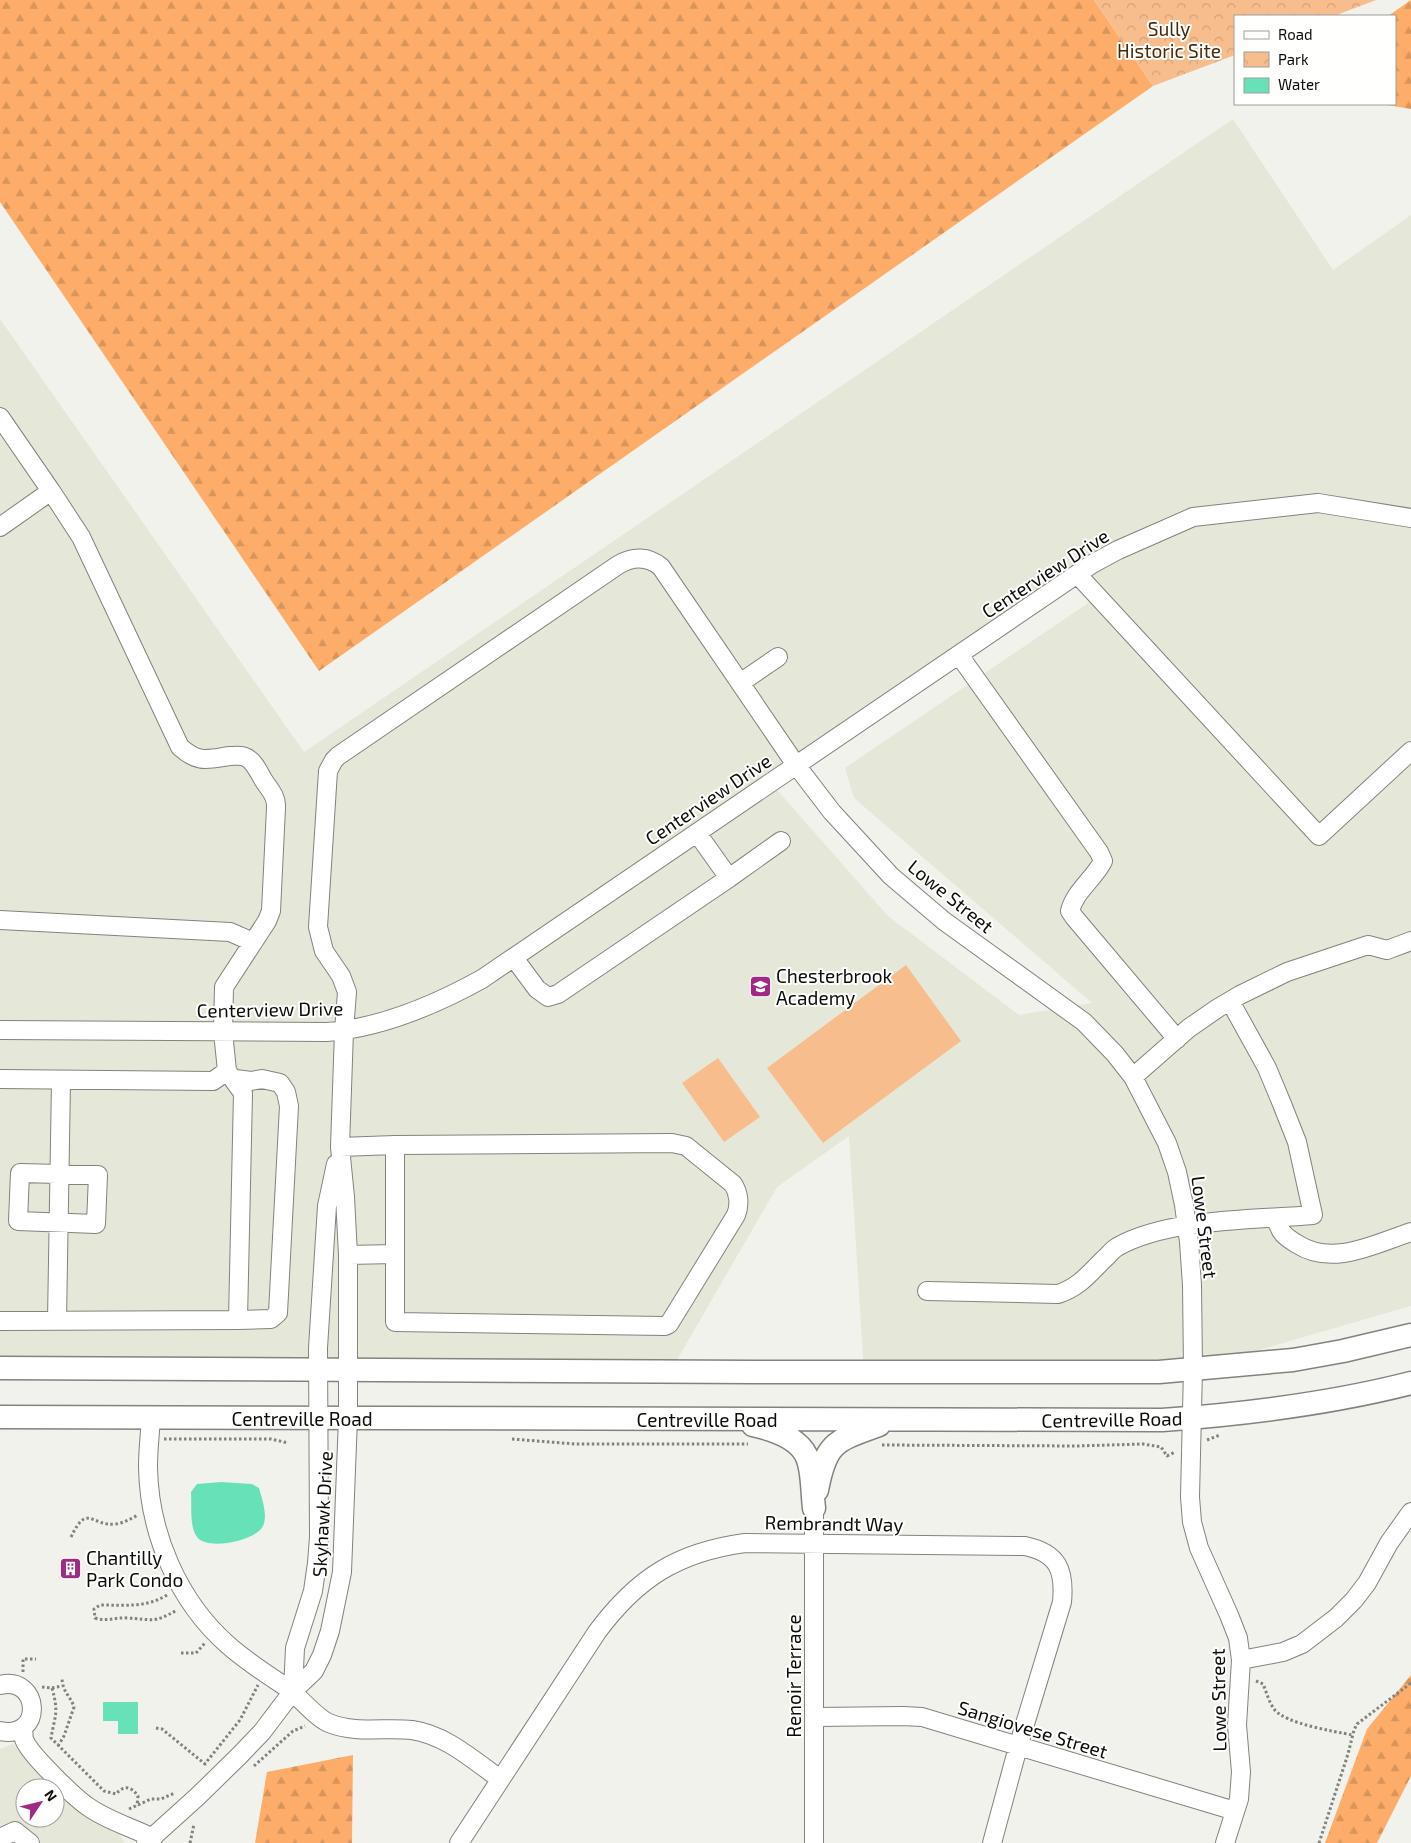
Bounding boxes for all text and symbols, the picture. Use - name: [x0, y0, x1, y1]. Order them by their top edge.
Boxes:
- legend: [1234, 15, 1396, 105]
- park label: Sully Historic Site: [1117, 17, 1221, 62]
- text: Road: [1278, 25, 1313, 43]
- text: Park: [1278, 50, 1309, 68]
- text: Water: [1278, 75, 1320, 93]
- street label: Centerview Drive: [977, 523, 1113, 623]
- street label: Centerview Drive: [641, 748, 775, 850]
- street label: Lowe Street: [904, 855, 998, 937]
- place label: Chesterbrook Academy: [776, 964, 893, 1009]
- school or university icon: Chesterbrook Academy: [748, 974, 772, 998]
- street label: Centerview Drive: [196, 996, 344, 1022]
- street label: Lowe Street: [1187, 1174, 1223, 1280]
- street label: Centreville Road: [1041, 1406, 1183, 1432]
- street label: Centreville Road: [231, 1407, 373, 1430]
- street label: Centreville Road: [636, 1408, 778, 1431]
- street label: Skyhawk Drive: [307, 1450, 337, 1578]
- street label: Rembrandt Way: [764, 1510, 904, 1536]
- place label: Chantilly Park Condo: [86, 1546, 183, 1591]
- building icon: Chantilly Park Condo: [58, 1556, 82, 1580]
- street label: Renoir Terrace: [782, 1614, 805, 1738]
- street label: Lowe Street: [1206, 1648, 1230, 1752]
- street label: Sangiovese Street: [955, 1695, 1111, 1763]
- north arrow: [15, 1778, 65, 1828]
- text: N: [41, 1786, 61, 1804]

